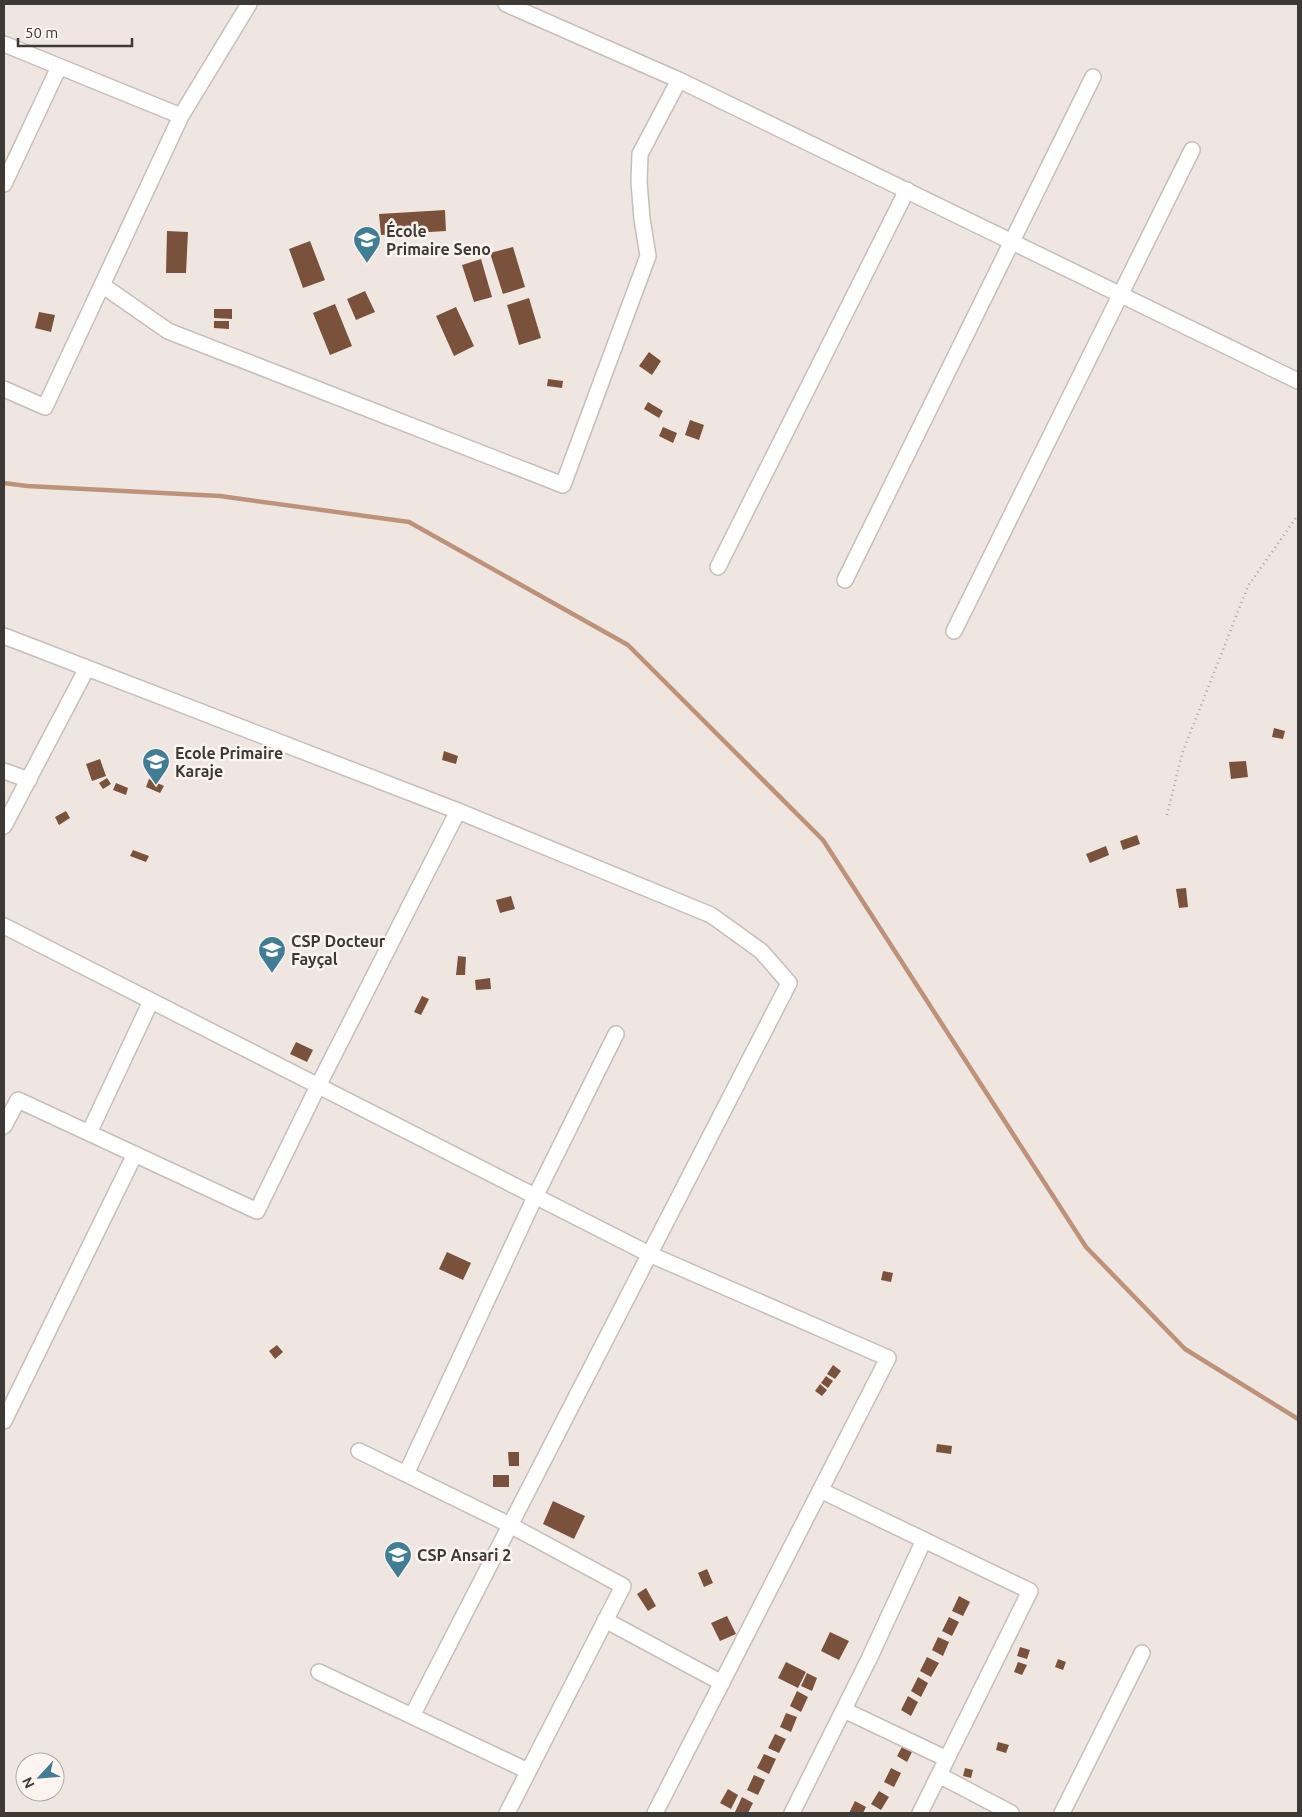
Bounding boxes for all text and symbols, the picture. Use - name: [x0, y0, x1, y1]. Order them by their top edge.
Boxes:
- scale bar: [18, 15, 131, 47]
- text: 50 m: [25, 24, 58, 41]
- place label: École Primaire Seno: [386, 220, 491, 258]
- school or university icon: École Primaire Seno: [352, 225, 382, 264]
- place label: Ecole Primaire Karaje: [175, 744, 283, 780]
- school or university icon: Ecole Primaire Karaje: [141, 747, 171, 786]
- place label: CSP Docteur Fayçal: [291, 932, 386, 969]
- school or university icon: CSP Docteur Fayçal: [257, 935, 287, 974]
- school or university icon: CSP Ansari 2: [383, 1540, 413, 1579]
- place label: CSP Ansari 2: [417, 1546, 511, 1564]
- north arrow: [15, 1752, 65, 1802]
- text: N: [19, 1774, 38, 1791]

